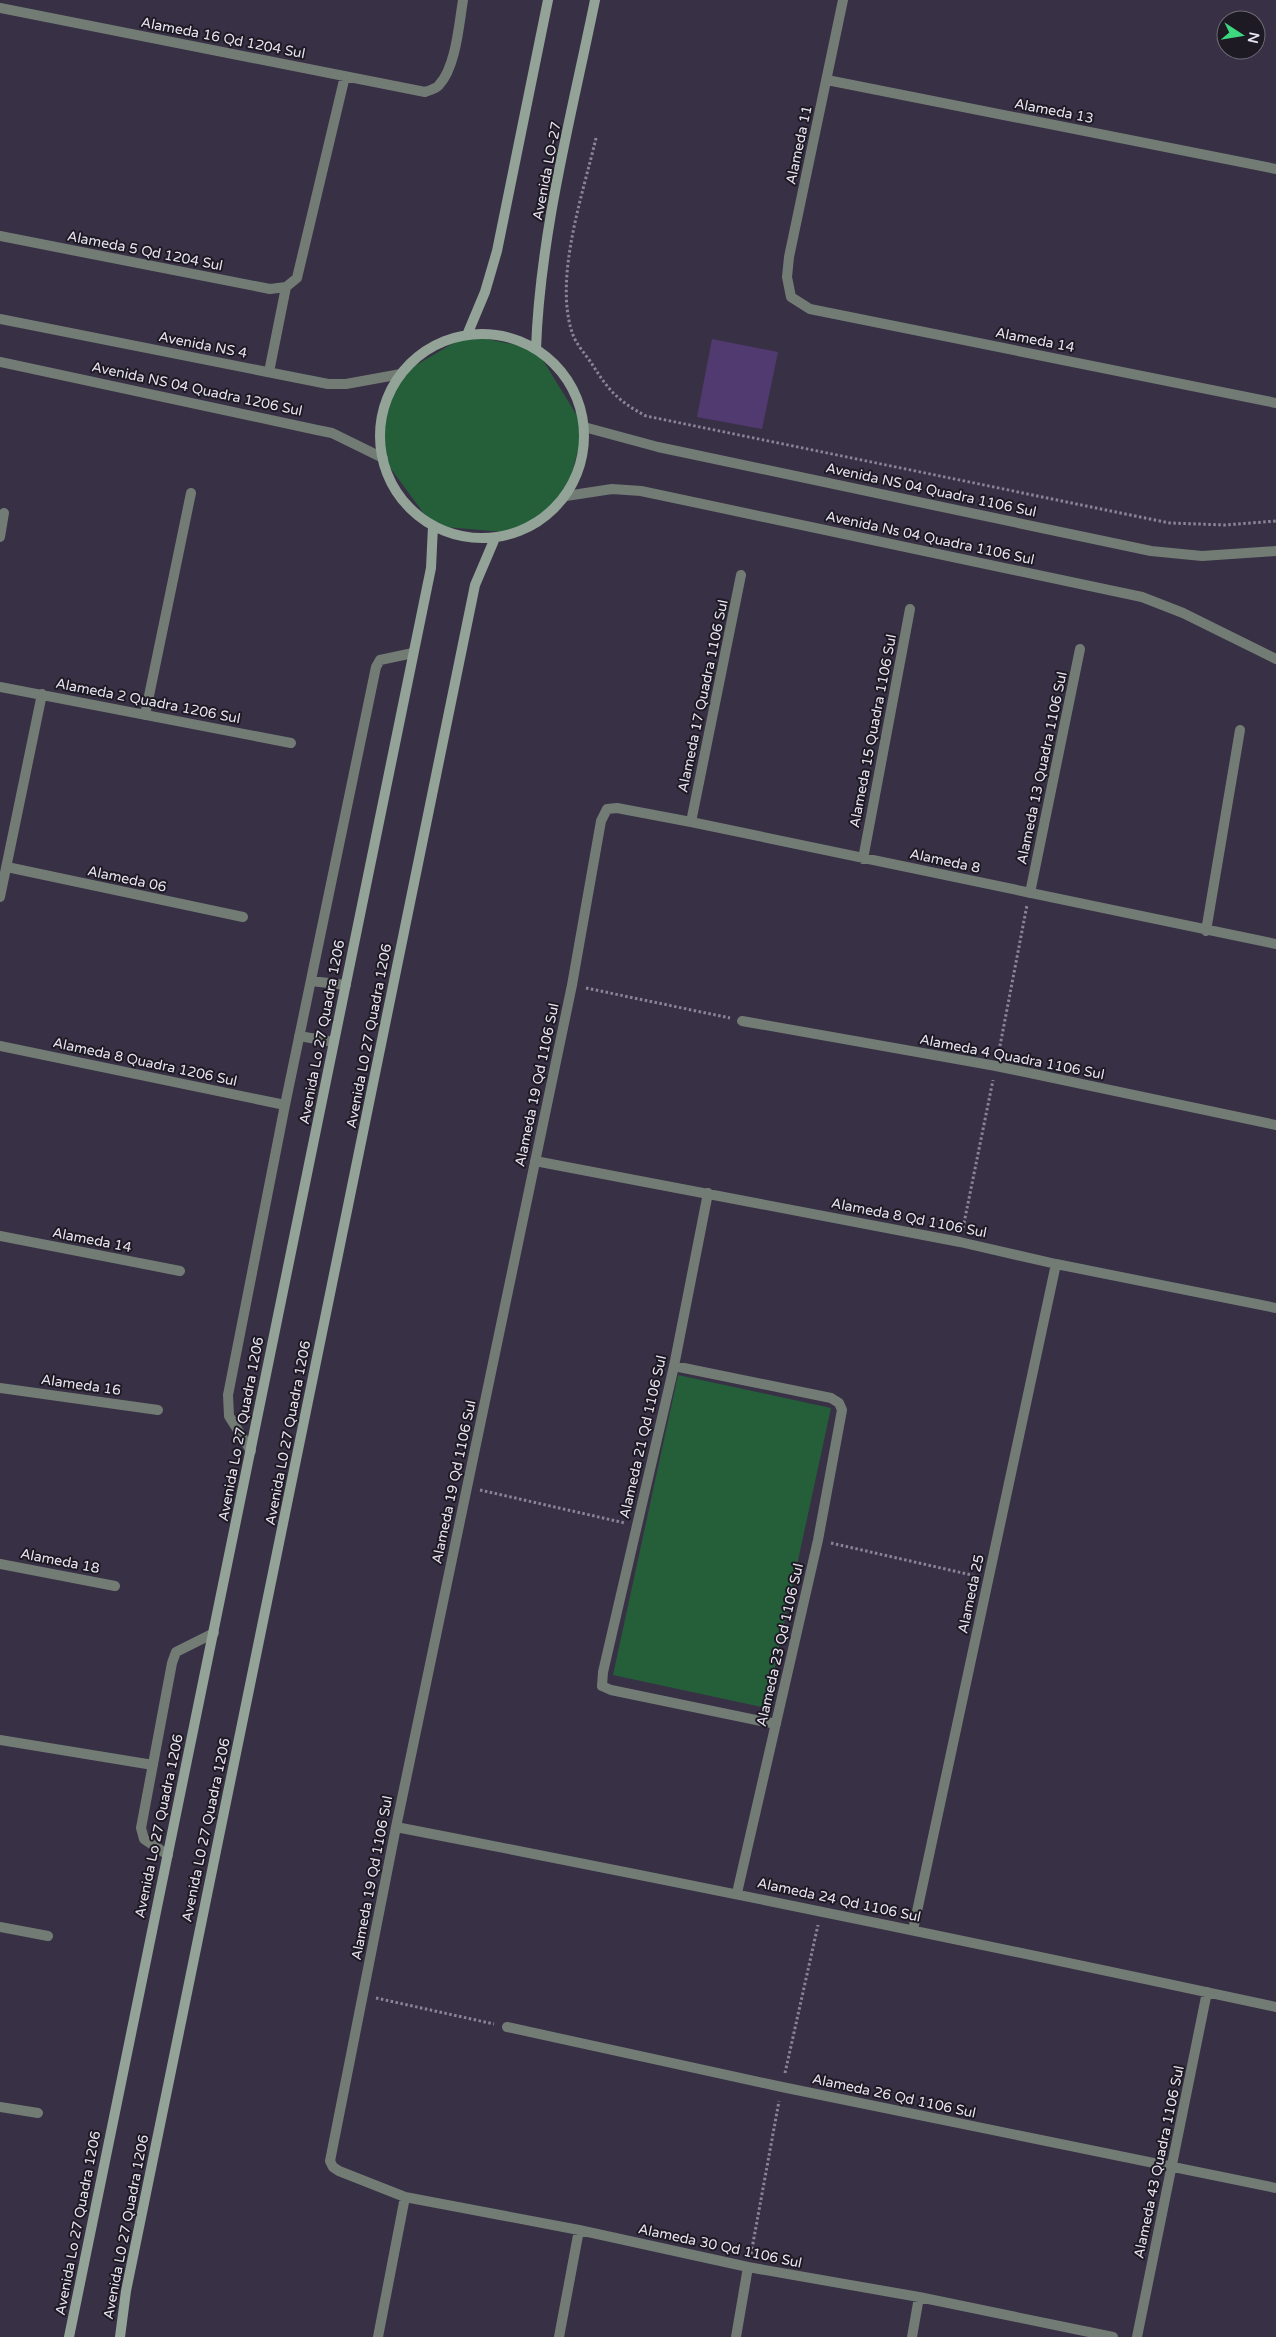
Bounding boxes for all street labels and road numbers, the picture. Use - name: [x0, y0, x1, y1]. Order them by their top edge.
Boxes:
- street label: Alameda 16 Qd 1204 Sul: [139, 14, 307, 62]
- street label: Alameda 13: [1013, 95, 1095, 127]
- street label: Alameda 11: [782, 104, 816, 186]
- street label: Avenida LO-27: [529, 120, 565, 222]
- street label: Alameda 5 Qd 1204 Sul: [66, 228, 224, 274]
- street label: Alameda 14: [994, 324, 1076, 356]
- street label: Avenida NS 4: [157, 328, 249, 362]
- street label: Avenida NS 04 Quadra 1206 Sul: [90, 358, 304, 420]
- street label: Avenida NS 04 Quadra 1106 Sul: [824, 459, 1038, 521]
- street label: Avenida Ns 04 Quadra 1106 Sul: [824, 508, 1036, 568]
- street label: Alameda 17 Quadra 1106 Sul: [674, 598, 732, 794]
- street label: Alameda 15 Quadra 1106 Sul: [846, 633, 900, 829]
- street label: Alameda 13 Quadra 1106 Sul: [1013, 670, 1071, 866]
- street label: Alameda 2 Quadra 1206 Sul: [54, 675, 242, 727]
- street label: Alameda 8: [908, 845, 982, 877]
- street label: Alameda 06: [86, 862, 168, 896]
- street label: Avenida Lo 27 Quadra 1206: [296, 938, 348, 1126]
- street label: Avenida L0 27 Quadra 1206: [343, 942, 395, 1130]
- street label: Alameda 19 Qd 1106 Sul: [511, 1002, 563, 1168]
- street label: Alameda 4 Quadra 1106 Sul: [918, 1031, 1106, 1083]
- street label: Alameda 8 Quadra 1206 Sul: [51, 1034, 239, 1090]
- street label: Alameda 8 Qd 1106 Sul: [830, 1195, 988, 1241]
- street label: Alameda 14: [51, 1224, 133, 1256]
- street label: Avenida Lo 27 Quadra 1206: [215, 1335, 267, 1523]
- street label: Avenida L0 27 Quadra 1206: [262, 1339, 314, 1527]
- street label: Alameda 21 Qd 1106 Sul: [616, 1354, 670, 1520]
- street label: Alameda 16: [40, 1371, 122, 1399]
- street label: Alameda 19 Qd 1106 Sul: [428, 1399, 480, 1565]
- street label: Alameda 18: [19, 1545, 101, 1577]
- street label: Alameda 25: [954, 1553, 988, 1635]
- street label: Alameda 23 Qd 1106 Sul: [753, 1562, 807, 1728]
- street label: Avenida Lo 27 Quadra 1206: [131, 1732, 187, 1919]
- street label: Avenida L0 27 Quadra 1206: [178, 1736, 234, 1924]
- street label: Alameda 19 Qd 1106 Sul: [348, 1794, 396, 1962]
- street label: Alameda 24 Qd 1106 Sul: [756, 1874, 922, 1926]
- street label: Alameda 43 Quadra 1106 Sul: [1130, 2064, 1188, 2260]
- street label: Alameda 26 Qd 1106 Sul: [811, 2070, 977, 2122]
- street label: Avenida Lo 27 Quadra 1206: [52, 2129, 104, 2317]
- street label: Avenida L0 27 Quadra 1206: [100, 2133, 152, 2321]
- street label: Alameda 30 Qd 1106 Sul: [637, 2220, 803, 2272]

